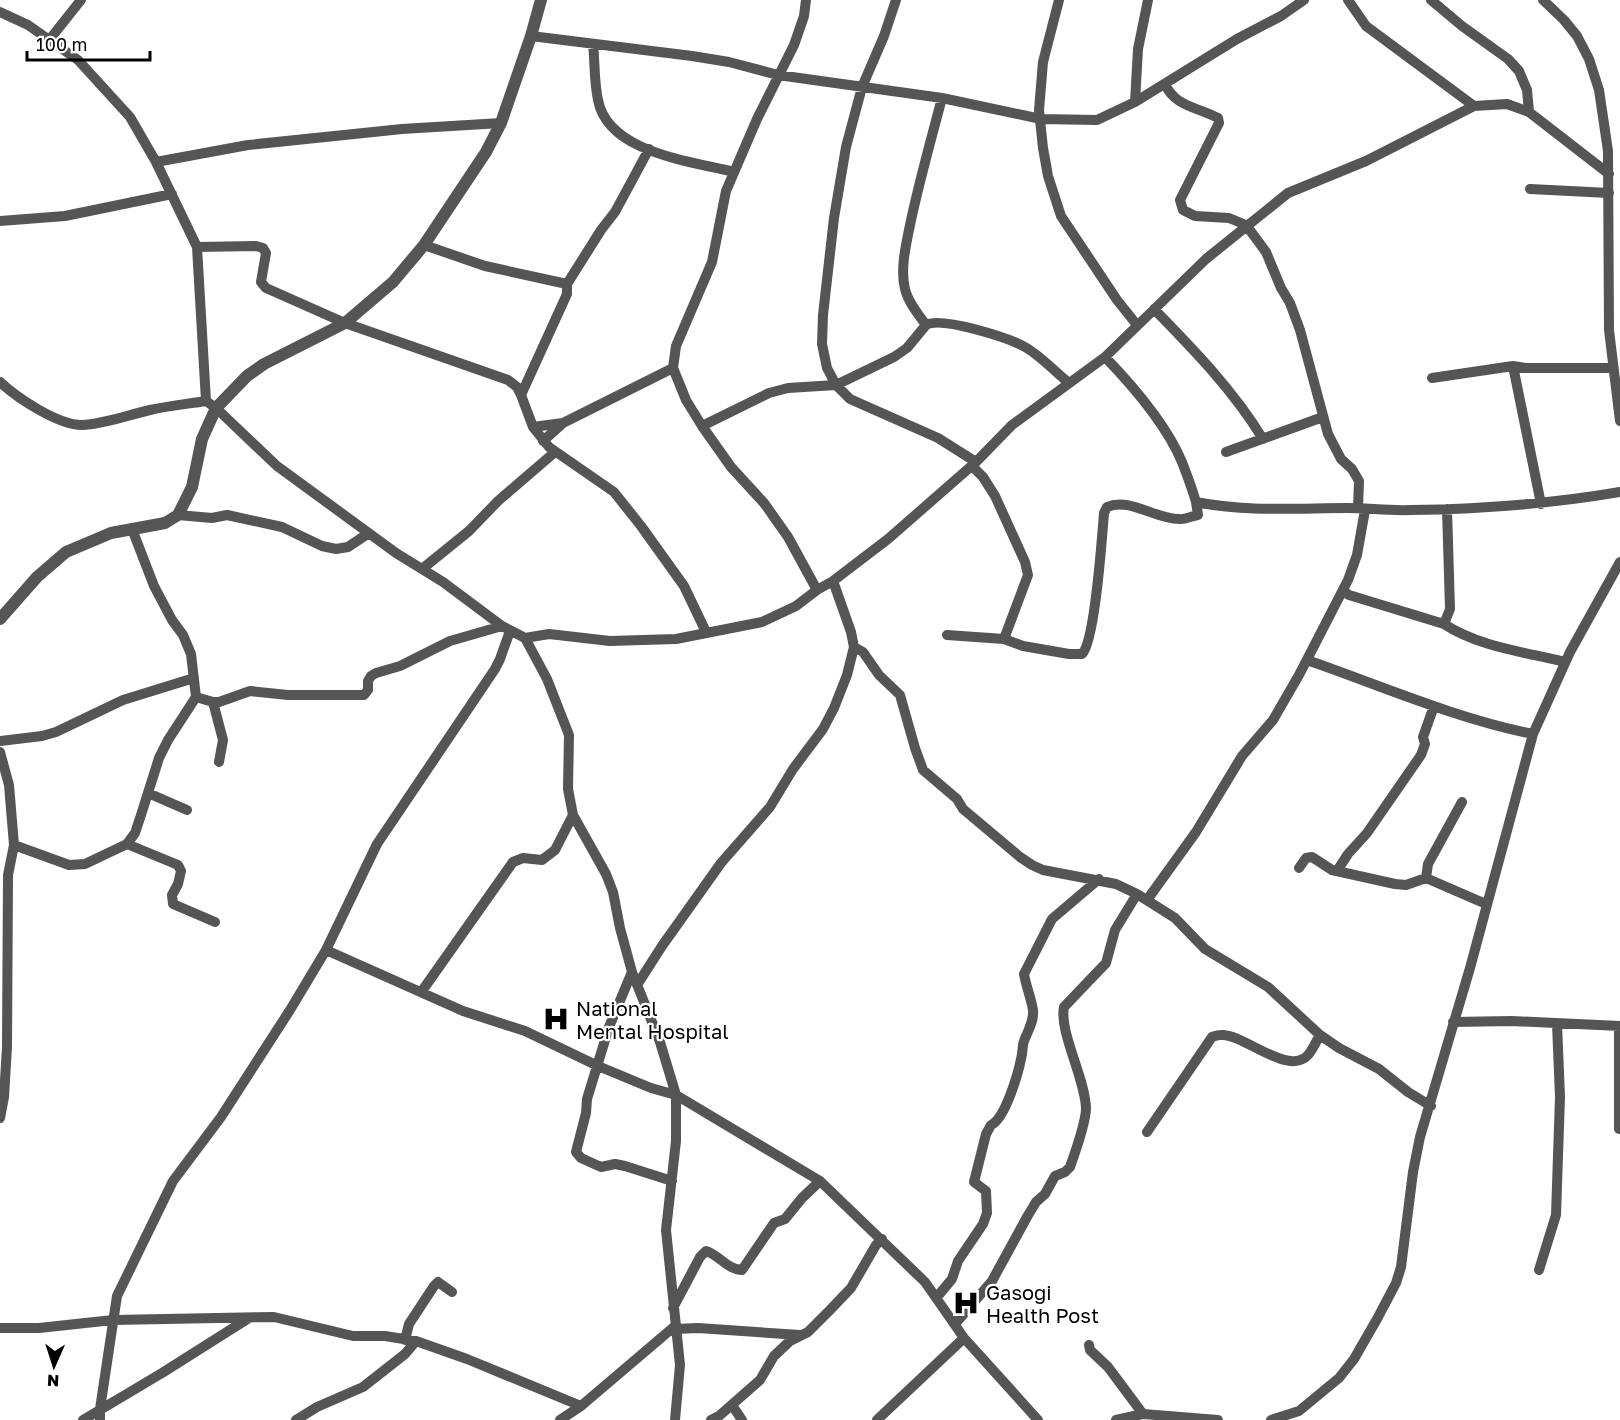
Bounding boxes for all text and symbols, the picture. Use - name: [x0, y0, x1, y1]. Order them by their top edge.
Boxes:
- scale bar: [27, 24, 150, 62]
- text: 100 m: [36, 33, 87, 55]
- place label: National Mental Hospital: [576, 996, 729, 1043]
- hospital icon: National Mental Hospital: [541, 1004, 571, 1034]
- place label: Gasogi Health Post: [986, 1280, 1099, 1327]
- hospital icon: Gasogi Health Post: [951, 1288, 981, 1318]
- north arrow: [24, 1336, 84, 1396]
- text: N: [47, 1371, 60, 1391]

